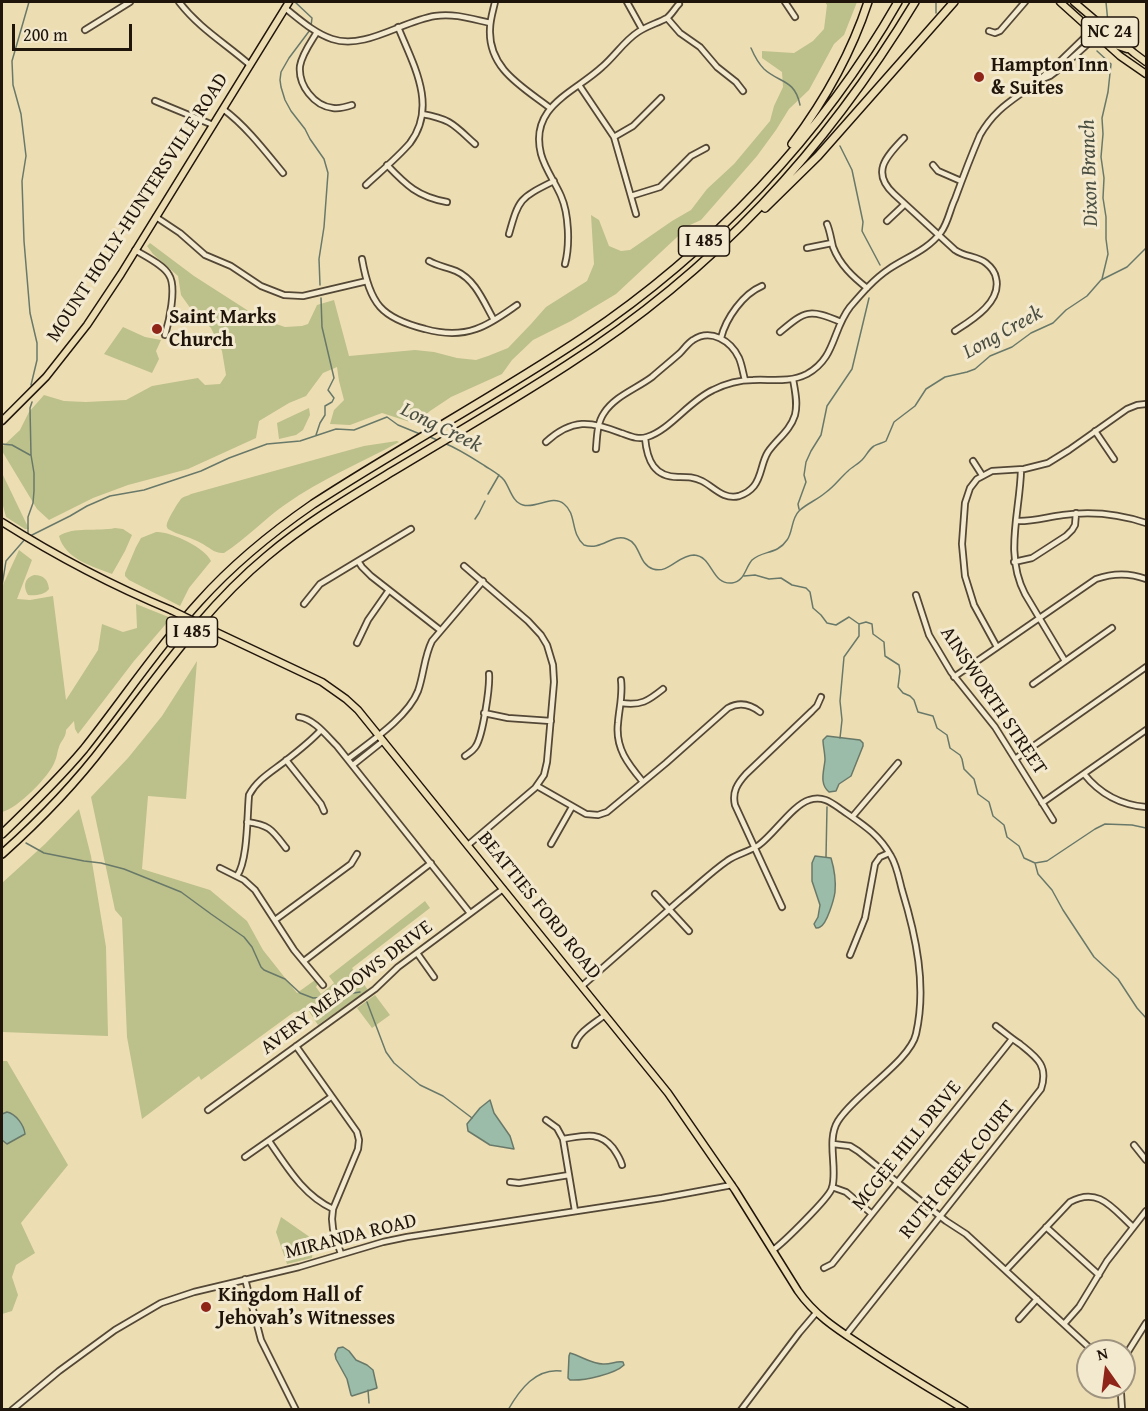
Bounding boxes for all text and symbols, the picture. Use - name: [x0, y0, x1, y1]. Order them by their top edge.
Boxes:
- scale bar: [15, 12, 135, 50]
- road number: NC 24: [1082, 17, 1138, 47]
- text: 200 m: [23, 21, 68, 48]
- place label: Hampton Inn & Suites: [991, 54, 1108, 101]
- street label: MOUNT HOLLY-HUNTERSVILLE ROAD: [42, 69, 234, 347]
- marker: Hampton Inn & Suites: [972, 70, 986, 84]
- water label: Dixon Branch: [1076, 119, 1104, 227]
- road number: I 485: [678, 226, 730, 256]
- water label: Long Creek: [959, 301, 1047, 365]
- place label: Saint Marks Church: [169, 306, 276, 353]
- marker: Saint Marks Church: [150, 322, 164, 336]
- water label: Long Creek: [396, 398, 486, 458]
- road number: I 485: [166, 617, 218, 647]
- street label: AINSWORTH STREET: [934, 622, 1052, 780]
- street label: BEATTIES FORD ROAD: [472, 827, 606, 985]
- street label: AVERY MEADOWS DRIVE: [256, 916, 438, 1060]
- street label: MCGEE HILL DRIVE: [847, 1076, 967, 1216]
- street label: RUTH CREEK COURT: [895, 1096, 1021, 1244]
- street label: MIRANDA ROAD: [283, 1209, 419, 1265]
- place label: Kingdom Hall of Jehovah’s Witnesses: [218, 1284, 395, 1331]
- marker: Kingdom Hall of Jehovah’s Witnesses: [199, 1300, 213, 1314]
- north arrow: [1076, 1339, 1136, 1399]
- text: N: [1094, 1341, 1110, 1366]

